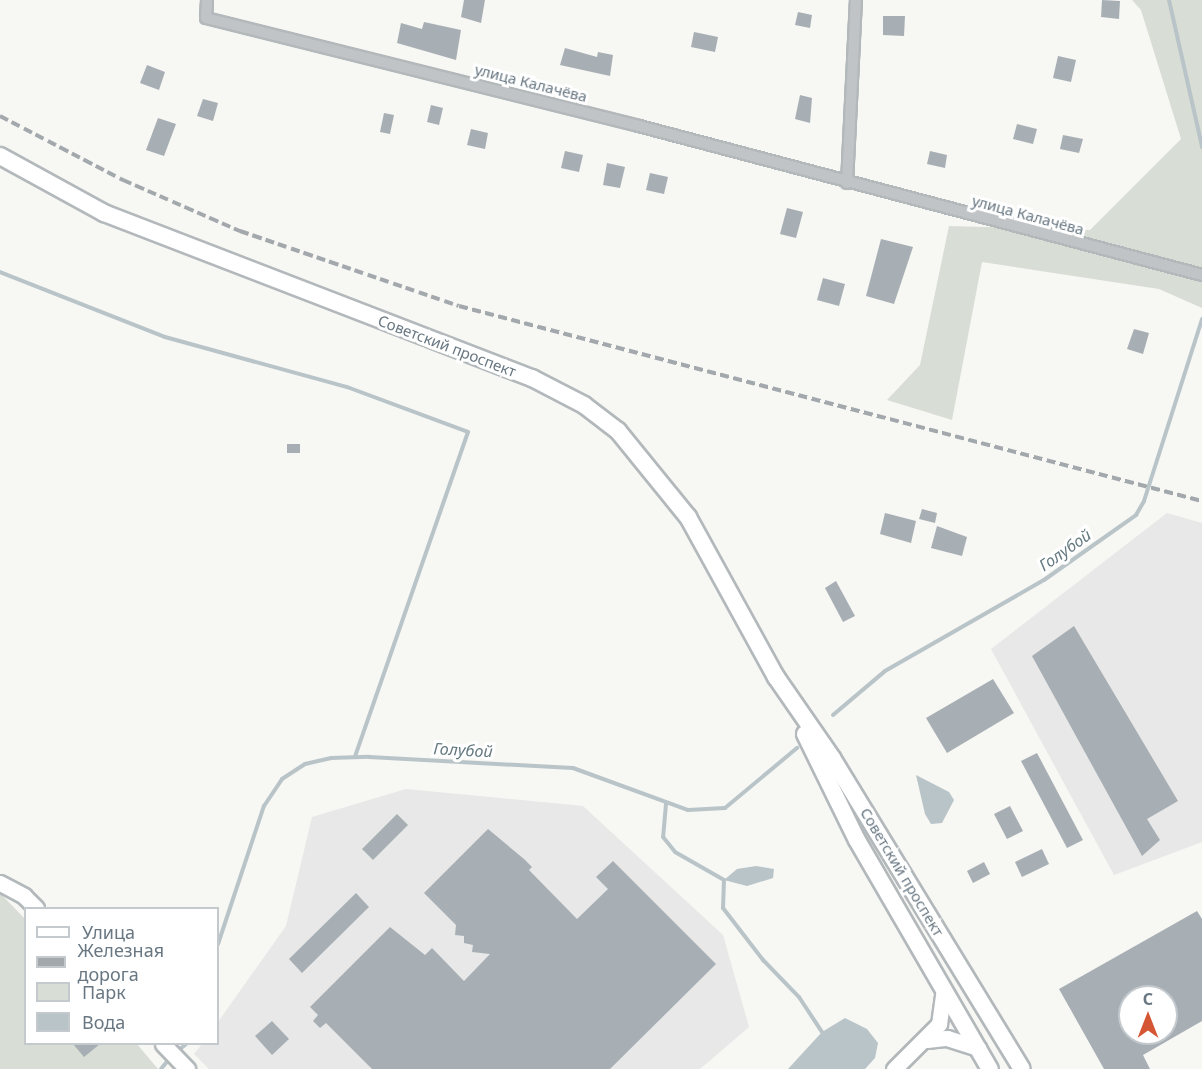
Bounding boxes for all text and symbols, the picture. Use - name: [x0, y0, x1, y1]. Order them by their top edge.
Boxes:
- street label: улица Калачёва: [473, 60, 589, 106]
- street label: улица Калачёва: [970, 191, 1086, 239]
- street label: Советский проспект: [375, 311, 519, 381]
- water label: Голубой: [1035, 525, 1095, 575]
- water label: Голубой: [433, 739, 493, 761]
- street label: Советский проспект: [857, 805, 947, 939]
- legend: [24, 907, 219, 1045]
- text: Улица: [82, 920, 135, 944]
- text: Железная дорога: [78, 938, 164, 986]
- text: Парк: [82, 980, 126, 1004]
- north arrow: [1118, 985, 1178, 1045]
- text: С: [1143, 988, 1153, 1010]
- text: Вода: [82, 1010, 125, 1034]

